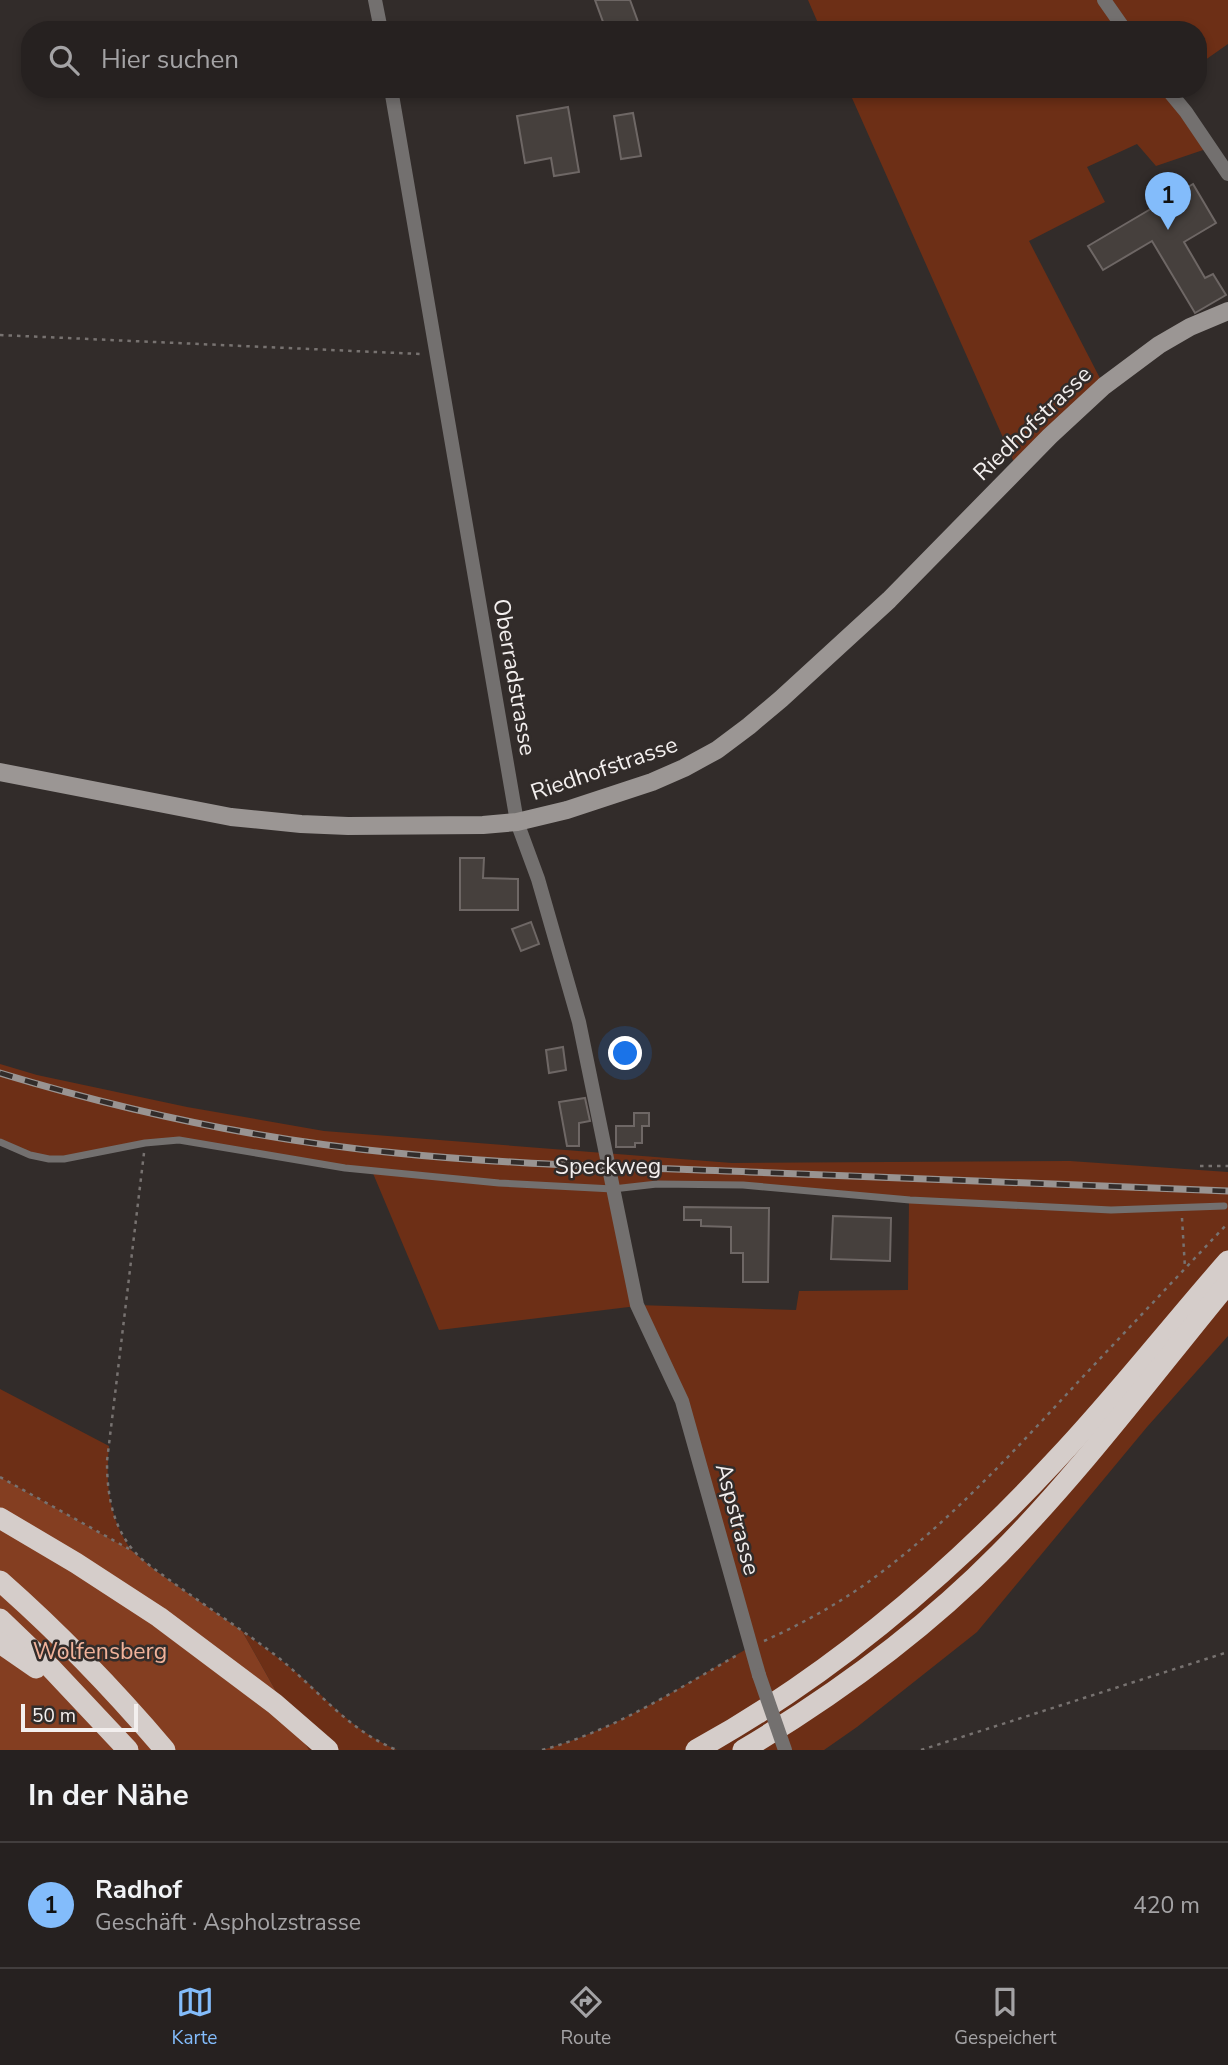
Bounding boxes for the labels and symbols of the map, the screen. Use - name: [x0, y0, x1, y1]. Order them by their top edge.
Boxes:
- pin: 1: [1145, 172, 1191, 230]
- street label: Riedhofstrasse: [966, 359, 1098, 488]
- street label: Oberradstrasse: [485, 596, 544, 758]
- street label: Riedhofstrasse: [527, 729, 682, 808]
- your location: [608, 1036, 642, 1070]
- street label: Speckweg: [555, 1151, 661, 1182]
- street label: Aspstrasse: [708, 1460, 767, 1579]
- park label: Wolfensberg: [33, 1636, 167, 1667]
- scale bar: [21, 1701, 138, 1733]

